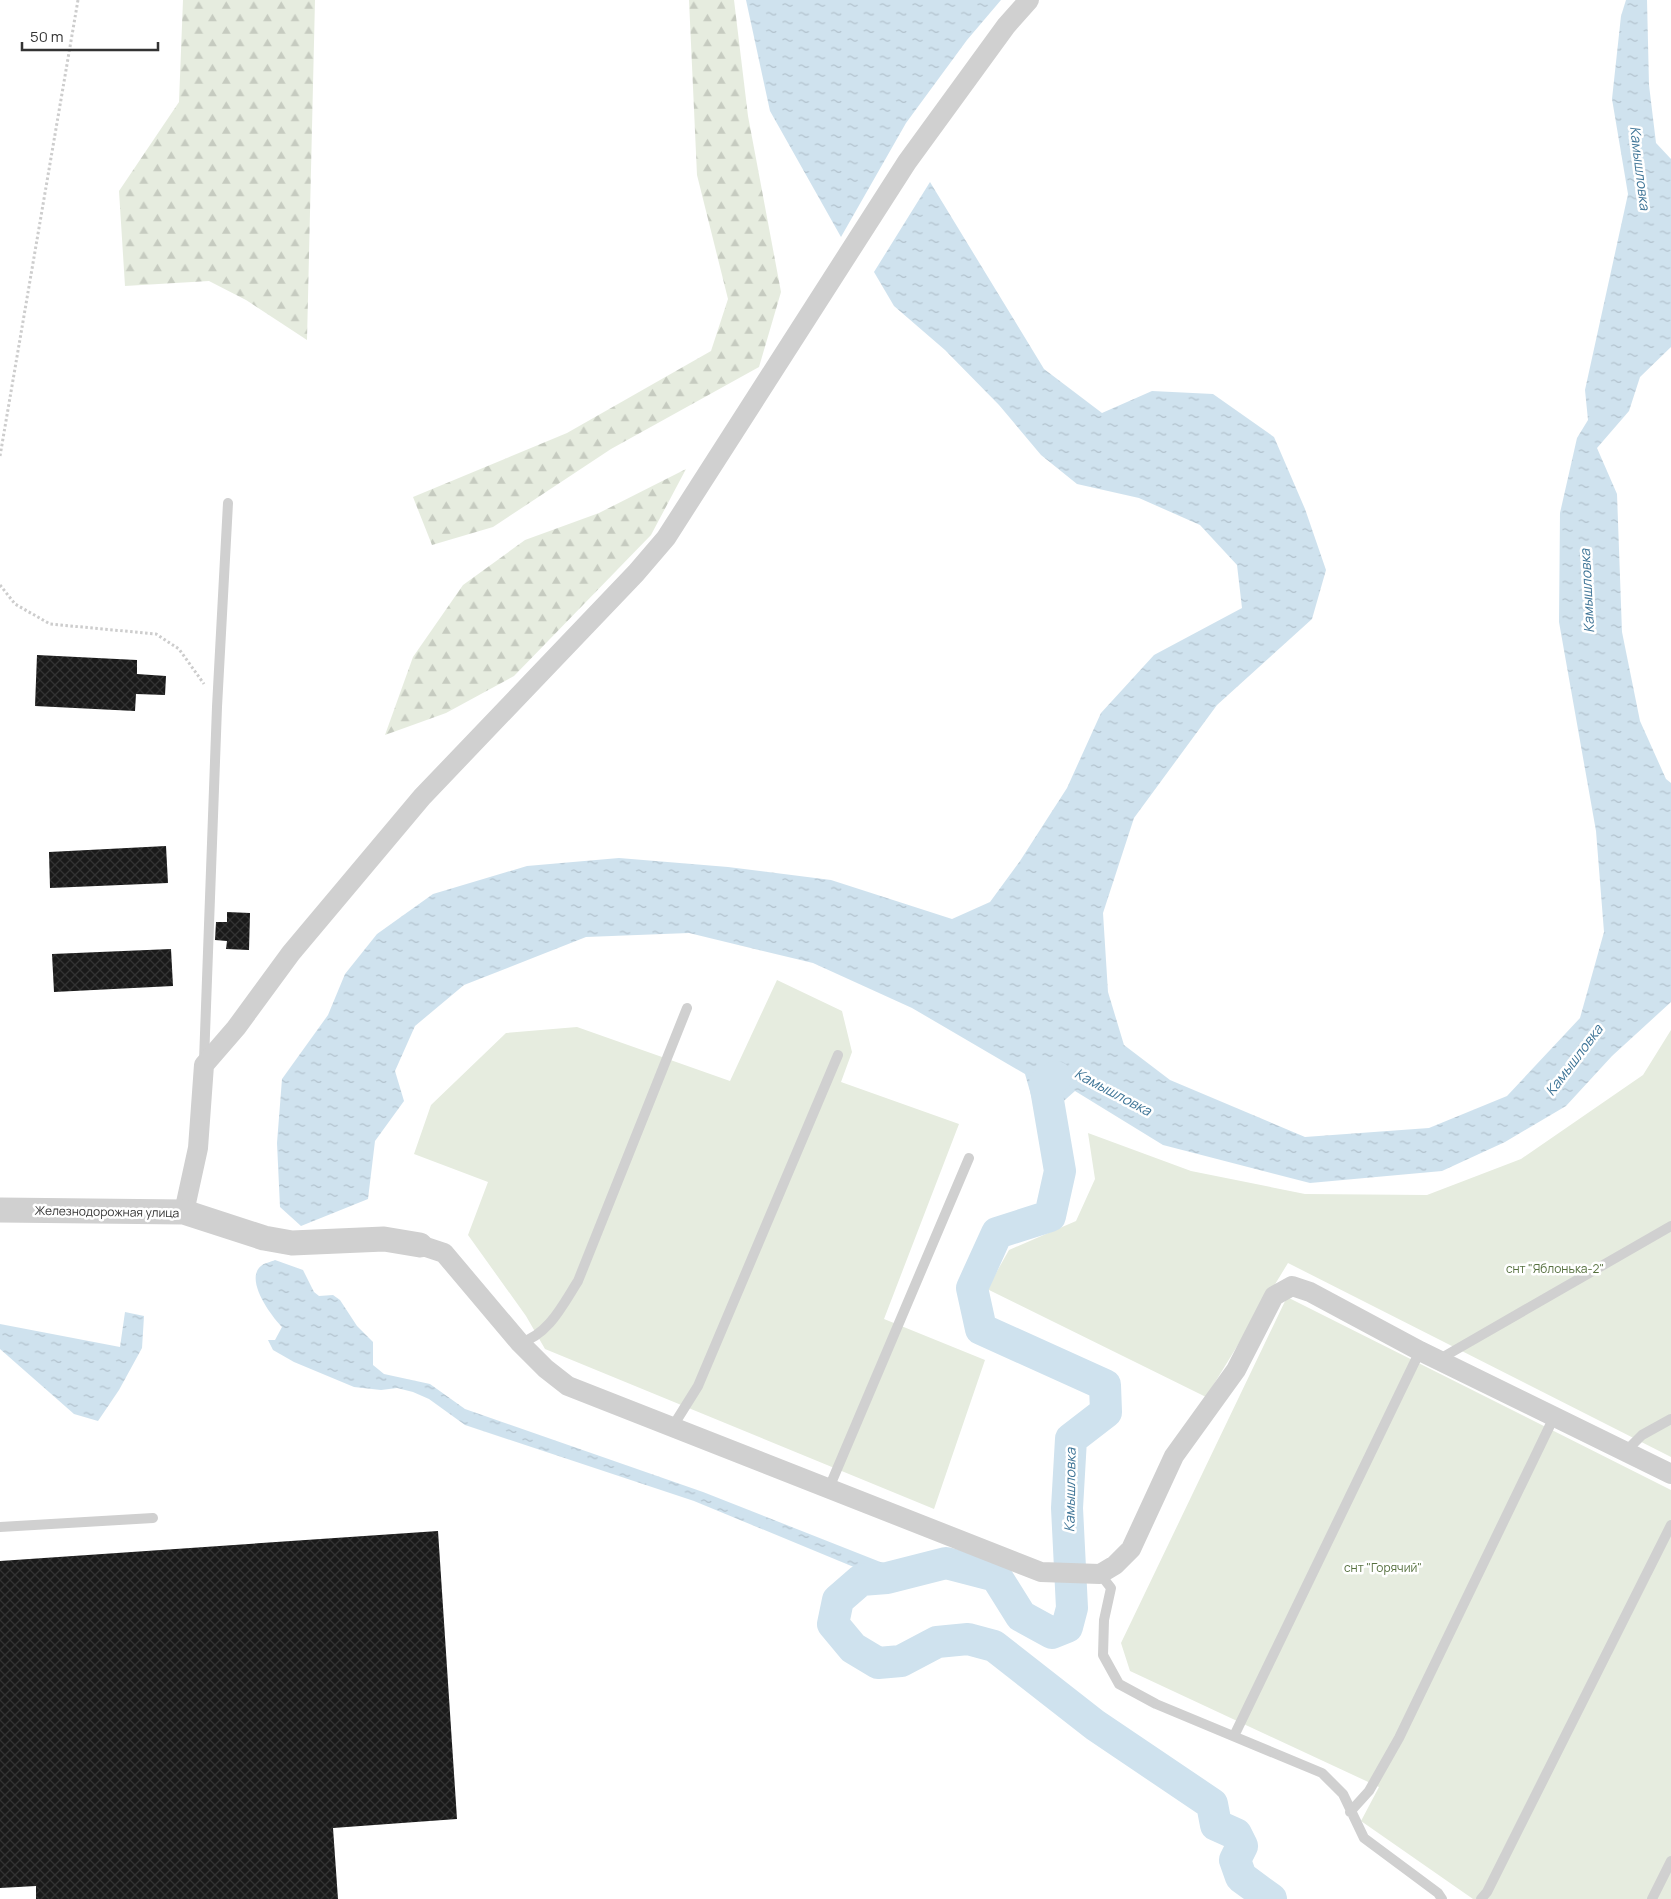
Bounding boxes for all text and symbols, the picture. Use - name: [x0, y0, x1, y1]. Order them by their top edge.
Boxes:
- scale bar: [22, 20, 159, 52]
- text: 50 m: [30, 26, 64, 47]
- water label: Камышловка: [1626, 125, 1655, 212]
- water label: Камышловка: [1575, 547, 1598, 634]
- water label: Камышловка: [1541, 1019, 1607, 1099]
- water label: Камышловка: [1072, 1063, 1156, 1120]
- street label: Железнодорожная улица: [35, 1202, 180, 1221]
- park label: снт "Яблонька-2": [1506, 1260, 1604, 1277]
- water label: Камышловка: [1059, 1446, 1080, 1532]
- park label: снт "Горячий": [1344, 1559, 1422, 1576]

